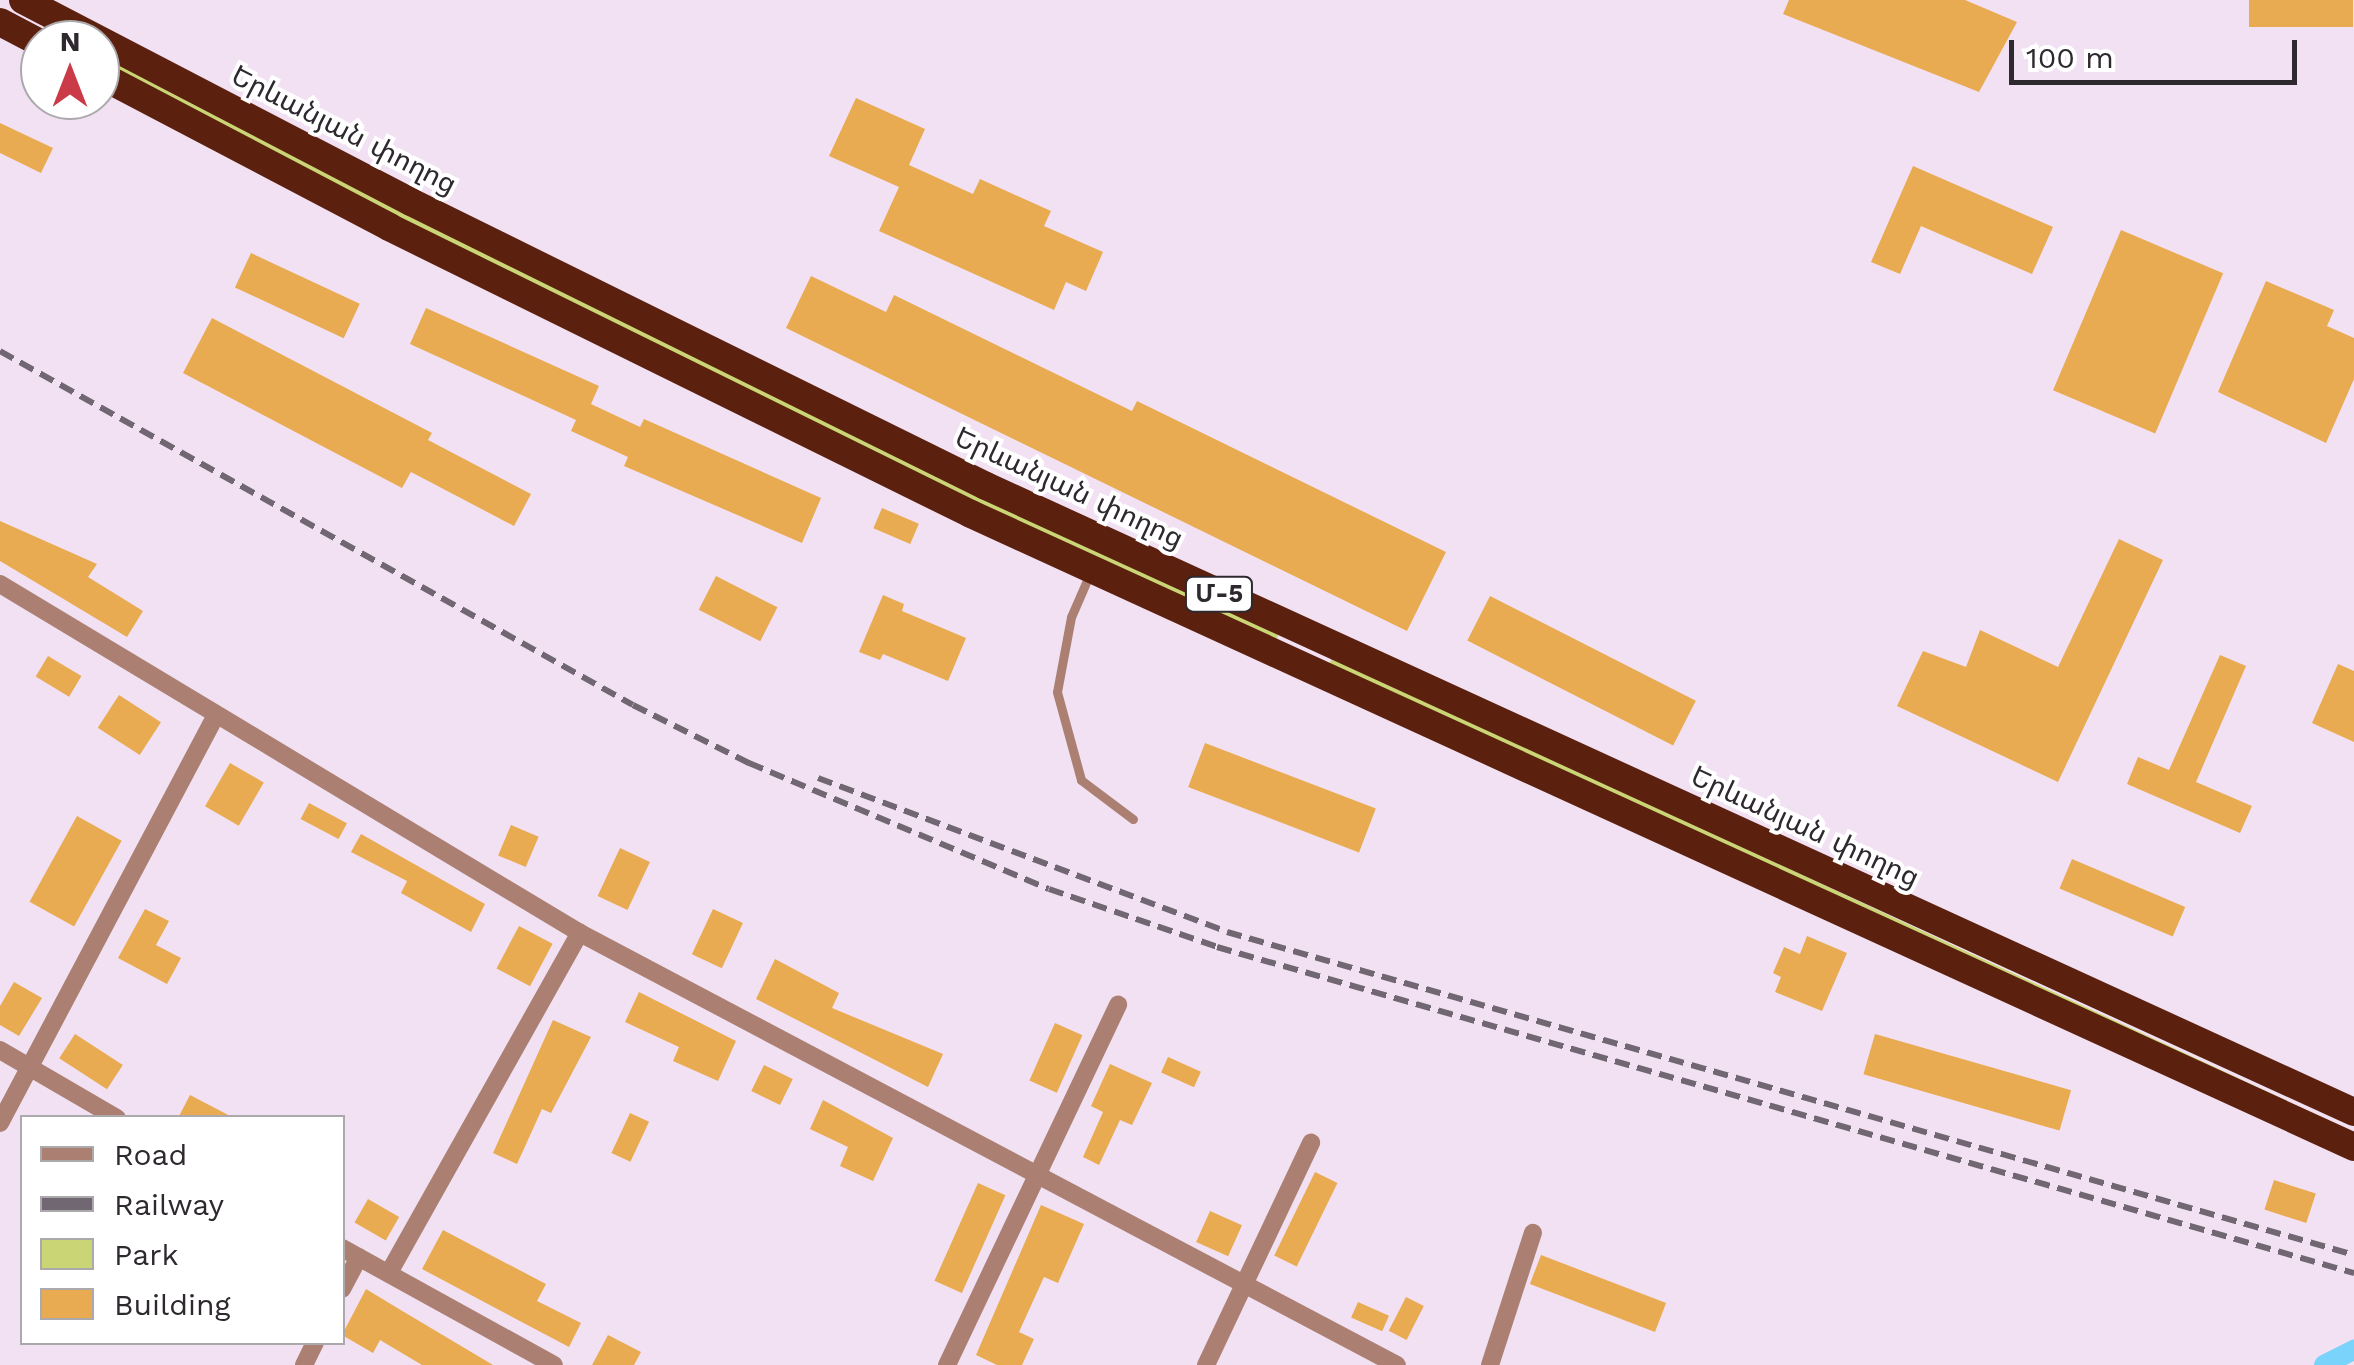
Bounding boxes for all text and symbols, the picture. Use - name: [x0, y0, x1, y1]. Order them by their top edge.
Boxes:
- north arrow: [20, 20, 120, 120]
- scale bar: [2014, 20, 2302, 82]
- text: N: [60, 25, 80, 58]
- text: 100 m: [2026, 40, 2114, 75]
- street label: Երևանյան փողոց: [226, 59, 462, 201]
- street label: Երևանյան փողոց: [949, 420, 1189, 556]
- road number: Մ-5: [1184, 574, 1254, 614]
- street label: Երևանյան փողոց: [1685, 759, 1925, 895]
- legend: [20, 1115, 345, 1345]
- text: Road: [114, 1137, 187, 1172]
- text: Railway: [114, 1187, 224, 1222]
- text: Park: [114, 1237, 179, 1272]
- text: Building: [114, 1287, 231, 1322]

